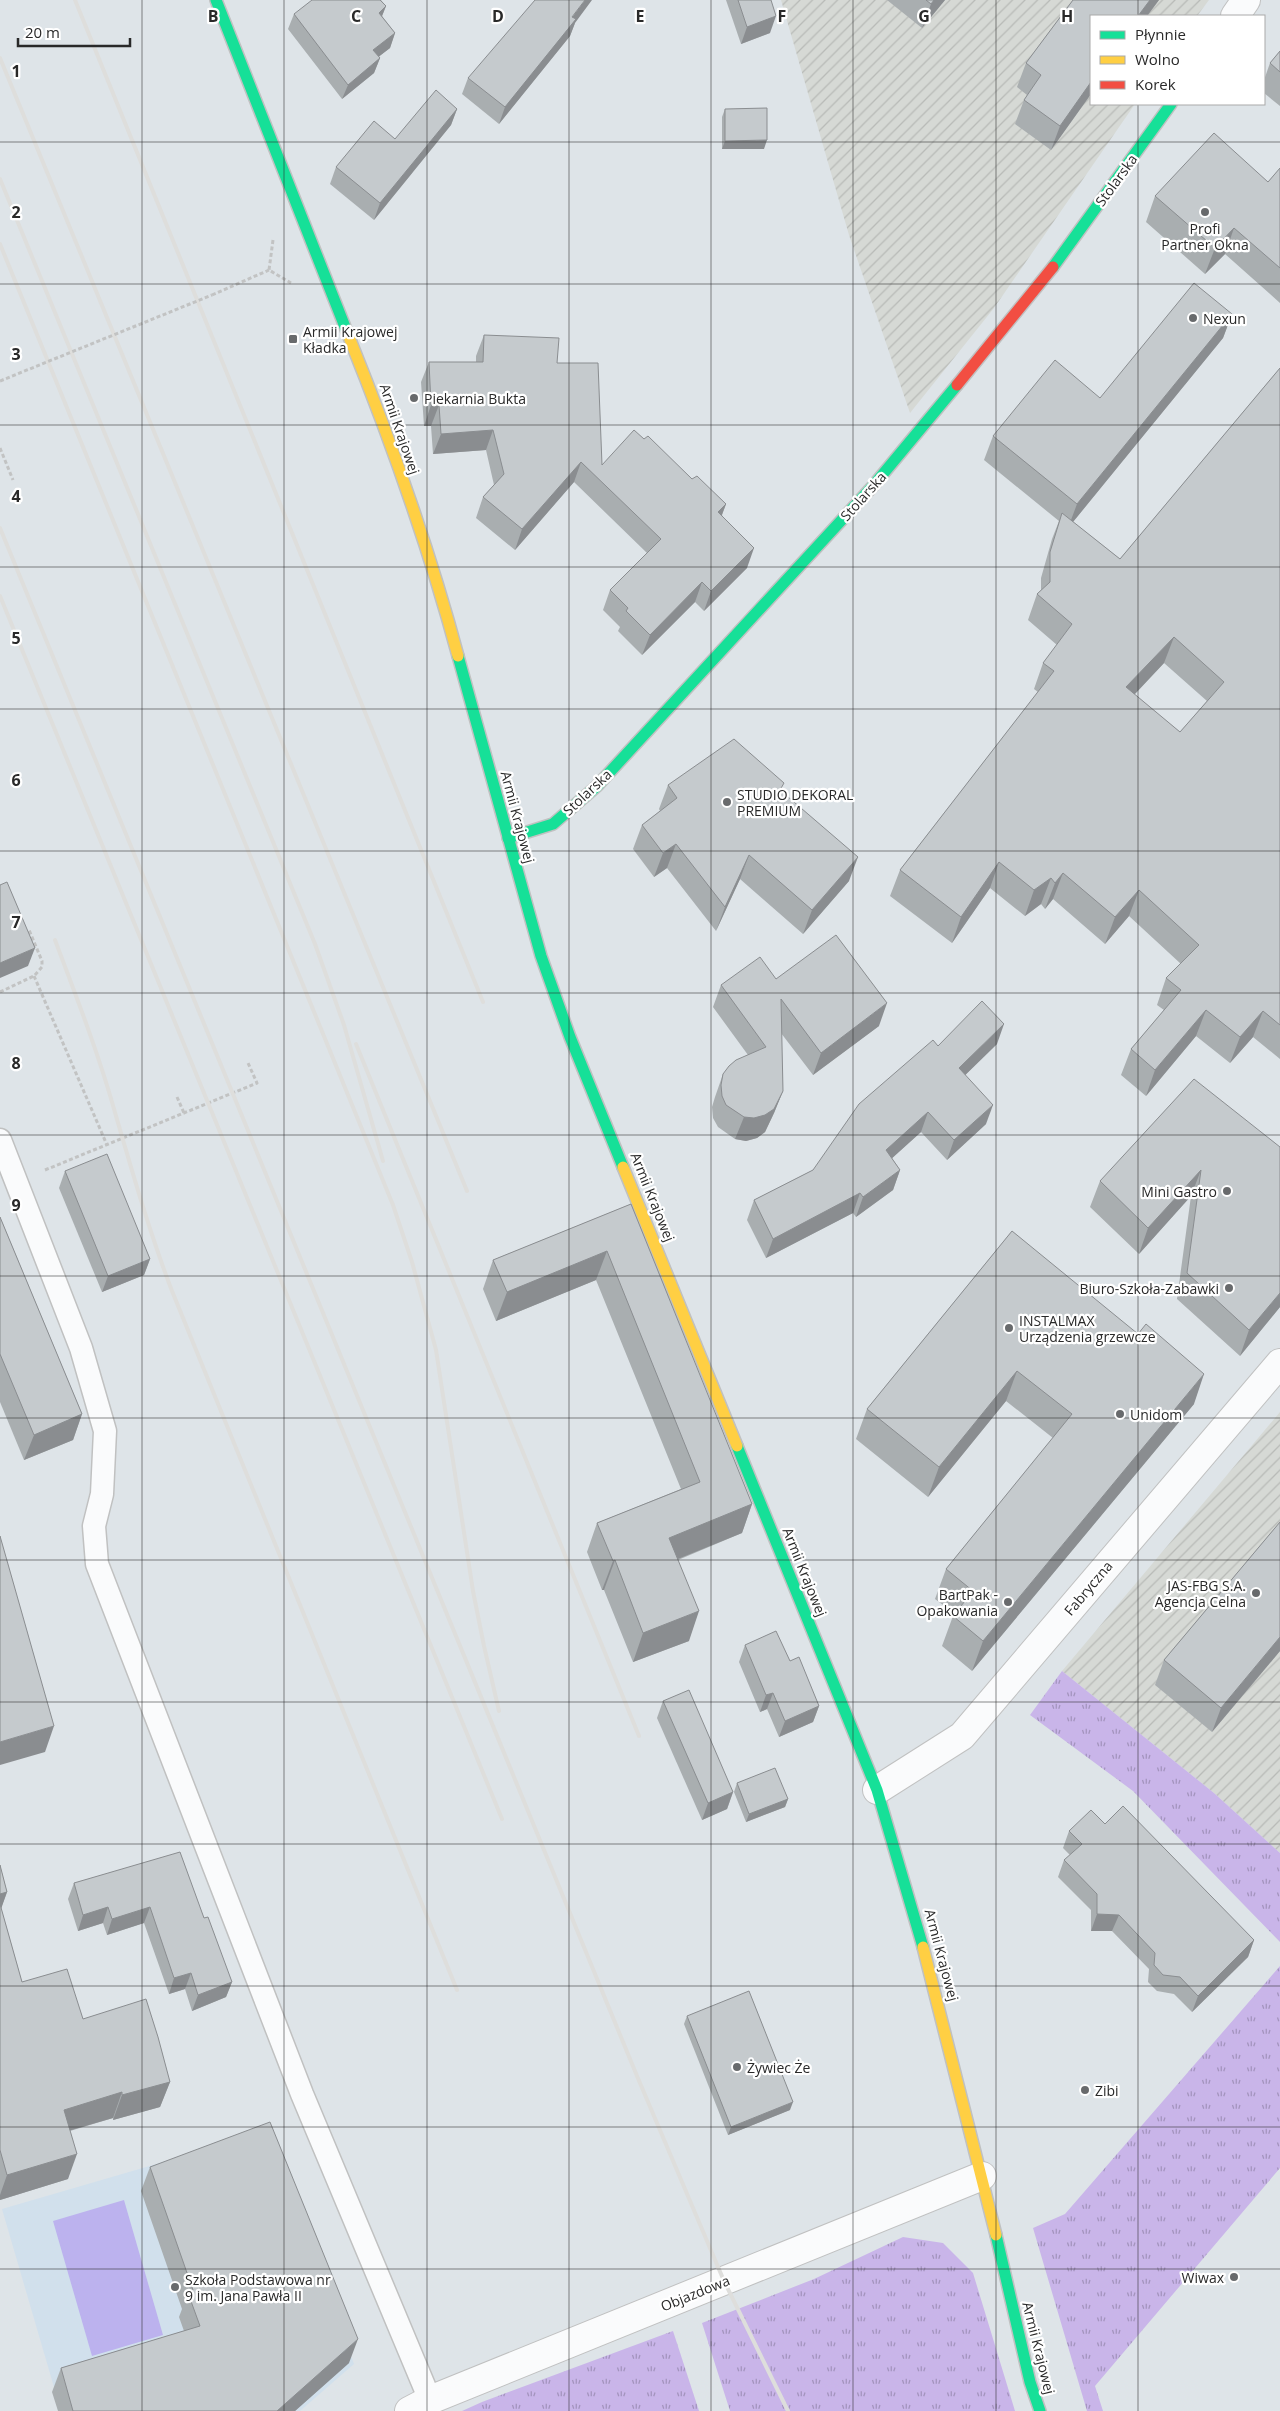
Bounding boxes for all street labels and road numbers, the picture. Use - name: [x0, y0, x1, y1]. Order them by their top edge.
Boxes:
- street label: Stolarska: [1091, 150, 1141, 210]
- street label: Armii Krajowej: [376, 381, 424, 477]
- street label: Stolarska: [836, 467, 890, 525]
- street label: Stolarska: [559, 765, 615, 819]
- street label: Armii Krajowej: [497, 769, 539, 865]
- street label: Armii Krajowej: [626, 1150, 680, 1244]
- street label: Armii Krajowej: [778, 1525, 832, 1619]
- street label: Fabryczna: [1060, 1557, 1116, 1619]
- street label: Armii Krajowej: [921, 1907, 963, 2003]
- street label: Objazdowa: [658, 2271, 732, 2315]
- street label: Armii Krajowej: [1018, 2300, 1060, 2396]

